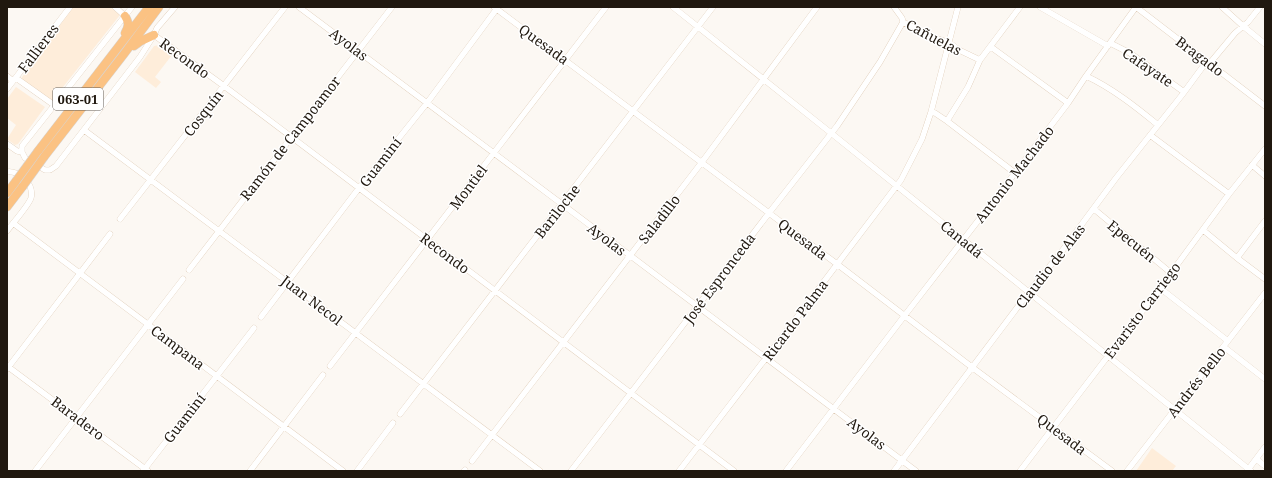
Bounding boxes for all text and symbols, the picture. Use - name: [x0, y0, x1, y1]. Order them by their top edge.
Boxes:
- street label: Cañuelas: [903, 14, 965, 60]
- street label: Quesada: [515, 19, 573, 69]
- street label: Fallieres: [13, 20, 63, 76]
- street label: Ayolas: [326, 23, 372, 65]
- street label: Bragado: [1172, 32, 1228, 80]
- street label: Recondo: [156, 33, 214, 83]
- street label: Cafayate: [1119, 43, 1177, 91]
- street label: Ramón de Campoamor: [235, 72, 345, 204]
- street label: Cosquín: [179, 86, 227, 140]
- road number: 063-01: [53, 88, 103, 110]
- street label: Antonio Machado: [970, 121, 1058, 227]
- street label: Guaminí: [355, 133, 406, 191]
- street label: Montiel: [445, 160, 491, 213]
- street label: Bariloche: [530, 180, 584, 242]
- street label: Saladillo: [634, 190, 684, 248]
- street label: Quesada: [774, 214, 832, 264]
- street label: Canadá: [937, 216, 987, 262]
- street label: Epecuén: [1104, 216, 1160, 266]
- street label: Ayolas: [584, 218, 630, 260]
- street label: Claudio de Alas: [1011, 220, 1089, 312]
- street label: Recondo: [416, 228, 474, 278]
- street label: José Espronceda: [678, 229, 759, 328]
- street label: Evaristo Carriego: [1100, 258, 1184, 362]
- street label: Juan Necol: [277, 270, 347, 330]
- street label: Ricardo Palma: [758, 275, 832, 365]
- street label: Campana: [147, 320, 209, 374]
- street label: Andrés Bello: [1162, 343, 1230, 421]
- street label: Guaminí: [159, 389, 210, 447]
- street label: Baradero: [48, 392, 108, 444]
- street label: Quesada: [1033, 409, 1091, 459]
- street label: Ayolas: [844, 412, 890, 454]

